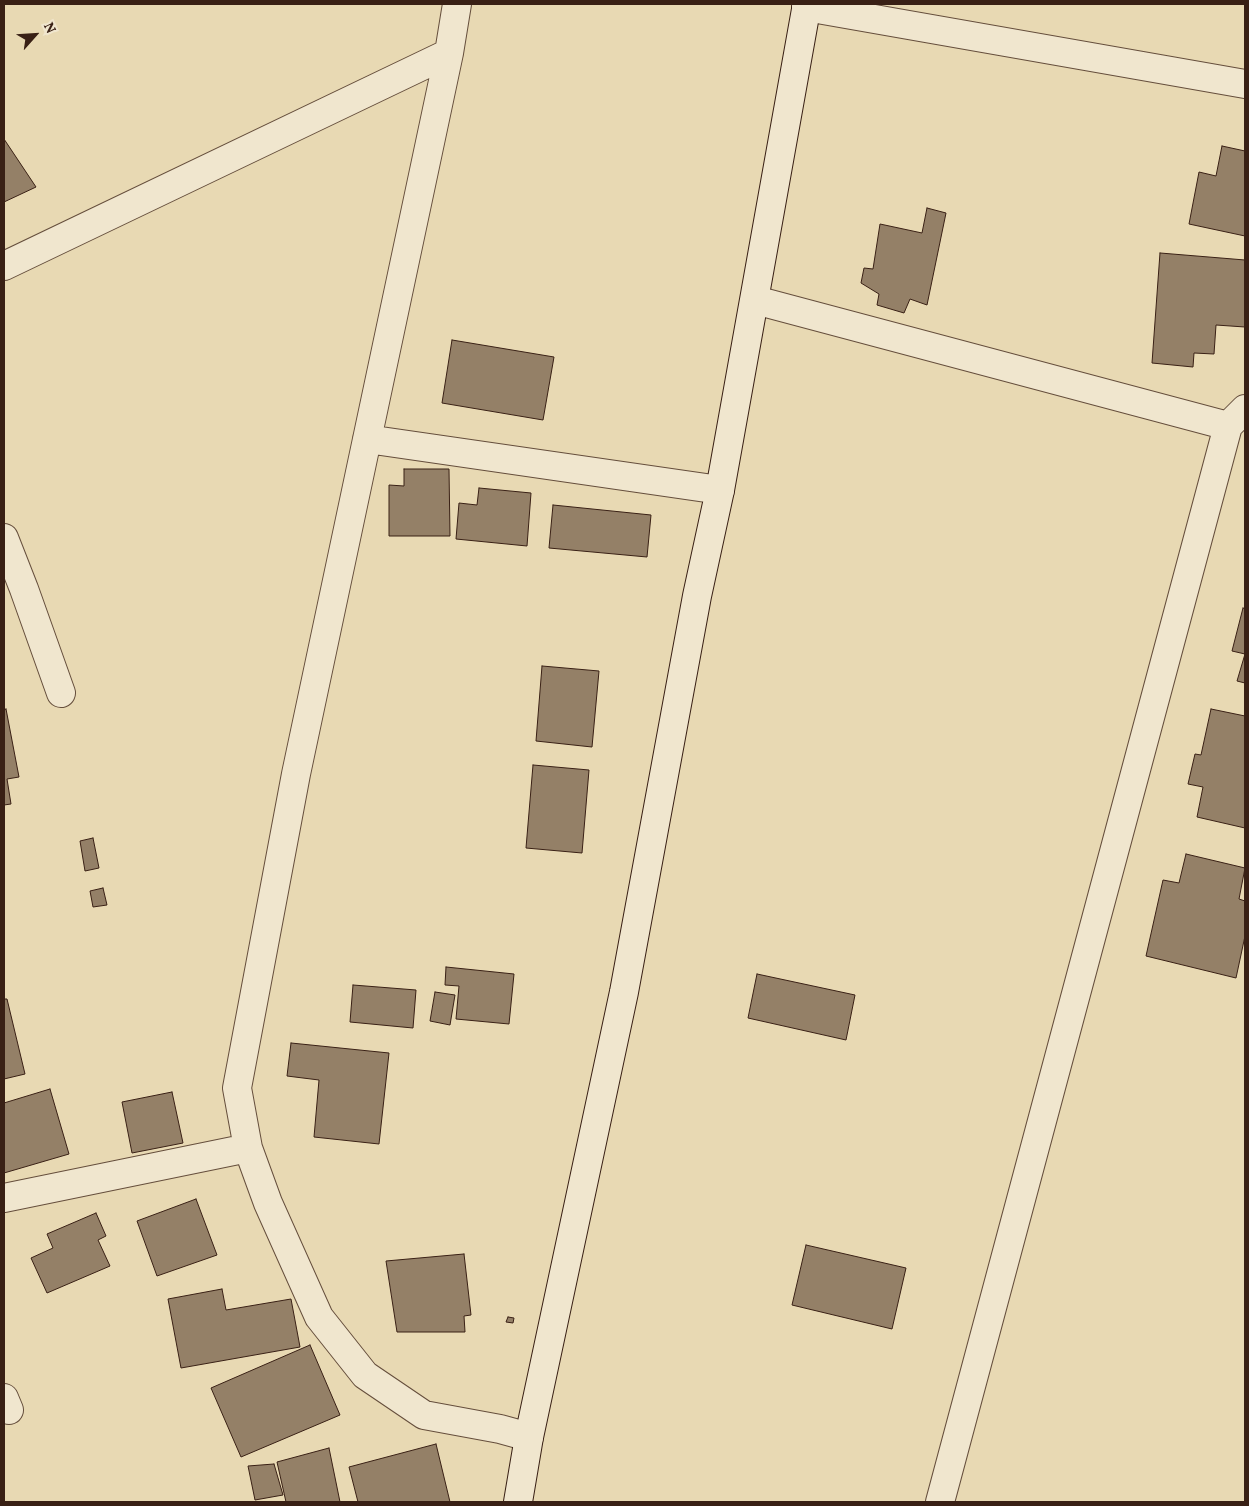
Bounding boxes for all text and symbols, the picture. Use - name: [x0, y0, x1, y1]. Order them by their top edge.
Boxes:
- north arrow: [10, 10, 60, 60]
- text: N: [38, 19, 60, 37]

